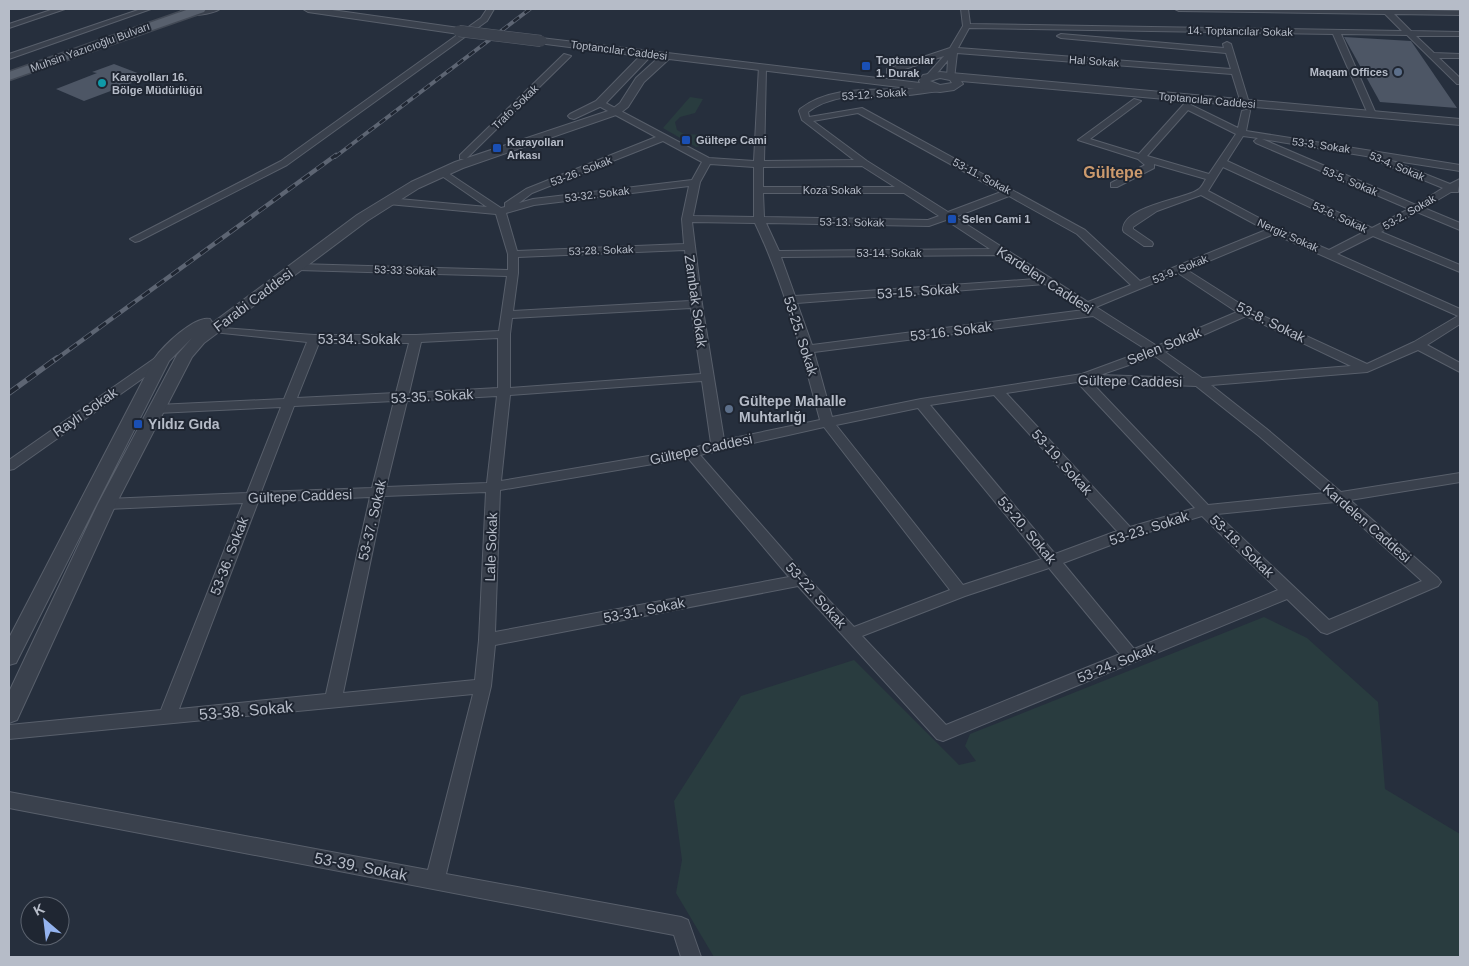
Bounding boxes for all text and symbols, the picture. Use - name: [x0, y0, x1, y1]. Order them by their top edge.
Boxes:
- street label: Muhsin Yazıcıoğlu Bulvarı: [29, 20, 151, 74]
- street label: 14. Toptancılar Sokak: [1187, 24, 1293, 38]
- street label: Toptancılar Caddesi: [570, 38, 668, 62]
- street label: Hal Sokak: [1069, 53, 1120, 69]
- place label: Toptancılar 1. Durak: [876, 54, 935, 79]
- marker: Toptancılar 1. Durak: [860, 60, 872, 72]
- place label: Maqam Offices: [1310, 66, 1388, 78]
- marker: Maqam Offices: [1392, 66, 1404, 78]
- place label: Karayolları 16. Bölge Müdürlüğü: [112, 71, 202, 96]
- marker: Karayolları 16. Bölge Müdürlüğü: [96, 77, 108, 89]
- street label: Trafo Sokak: [490, 82, 541, 132]
- street label: 53-12. Sokak: [841, 86, 907, 102]
- street label: Toptancılar Caddesi: [1158, 90, 1256, 110]
- marker: Gültepe Cami: [680, 134, 692, 146]
- place label: Gültepe Cami: [696, 134, 767, 146]
- street label: 53-3. Sokak: [1291, 135, 1351, 155]
- place label: Karayolları Arkası: [507, 136, 564, 161]
- marker: Karayolları Arkası: [491, 142, 503, 154]
- street label: 53-4. Sokak: [1368, 149, 1427, 183]
- street label: 53-26. Sokak: [549, 154, 614, 188]
- street label: 53-11. Sokak: [951, 156, 1014, 197]
- district label: Gültepe: [1083, 164, 1143, 181]
- street label: 53-5. Sokak: [1321, 164, 1380, 198]
- street label: 53-32. Sokak: [564, 184, 630, 204]
- street label: Koza Sokak: [803, 184, 862, 196]
- street label: 53-2. Sokak: [1381, 192, 1438, 232]
- street label: 53-6. Sokak: [1311, 199, 1370, 235]
- marker: Selen Cami 1: [946, 213, 958, 225]
- place label: Selen Cami 1: [962, 213, 1030, 225]
- street label: 53-13. Sokak: [819, 215, 885, 229]
- street label: Nergiz Sokak: [1256, 216, 1321, 254]
- street label: 53-28. Sokak: [568, 243, 634, 257]
- street label: Kardelen Caddesi: [994, 243, 1096, 317]
- street label: 53-14. Sokak: [857, 247, 922, 259]
- street label: 53-9. Sokak: [1151, 252, 1210, 286]
- street label: Zambak Sokak: [682, 254, 711, 349]
- street label: 53-33 Sokak: [374, 263, 437, 277]
- street label: Farabi Caddesi: [210, 265, 296, 335]
- street label: 53-15. Sokak: [876, 280, 961, 302]
- street label: 53-25. Sokak: [781, 294, 822, 379]
- street label: 53-8. Sokak: [1234, 298, 1309, 346]
- street label: 53-16. Sokak: [909, 318, 994, 344]
- street label: Selen Sokak: [1125, 323, 1204, 368]
- street label: 53-34. Sokak: [318, 331, 401, 347]
- street label: Gültepe Caddesi: [1078, 372, 1182, 390]
- street label: Raylı Sokak: [50, 383, 121, 440]
- street label: 53-35. Sokak: [390, 386, 475, 406]
- place label: Gültepe Mahalle Muhtarlığı: [739, 393, 847, 425]
- marker: Gültepe Mahalle Muhtarlığı: [723, 403, 735, 415]
- place label: Yıldız Gıda: [148, 416, 220, 432]
- marker: Yıldız Gıda: [132, 418, 144, 430]
- street label: 53-19. Sokak: [1028, 426, 1096, 499]
- street label: Gültepe Caddesi: [648, 430, 754, 468]
- street label: 53-37. Sokak: [355, 477, 389, 562]
- street label: Kardelen Caddesi: [1320, 480, 1414, 566]
- street label: Gültepe Caddesi: [248, 486, 352, 506]
- street label: 53-20. Sokak: [994, 493, 1060, 568]
- street label: 53-23. Sokak: [1107, 507, 1192, 548]
- street label: Lale Sokak: [482, 511, 500, 582]
- street label: 53-18. Sokak: [1207, 512, 1278, 581]
- street label: 53-36. Sokak: [207, 514, 252, 597]
- street label: 53-22. Sokak: [782, 559, 850, 632]
- street label: 53-31. Sokak: [602, 594, 687, 626]
- street label: 53-24. Sokak: [1075, 640, 1158, 686]
- street label: 53-38. Sokak: [198, 698, 295, 723]
- street label: 53-39. Sokak: [313, 849, 410, 884]
- north arrow: [20, 896, 70, 946]
- text: K: [31, 900, 47, 919]

